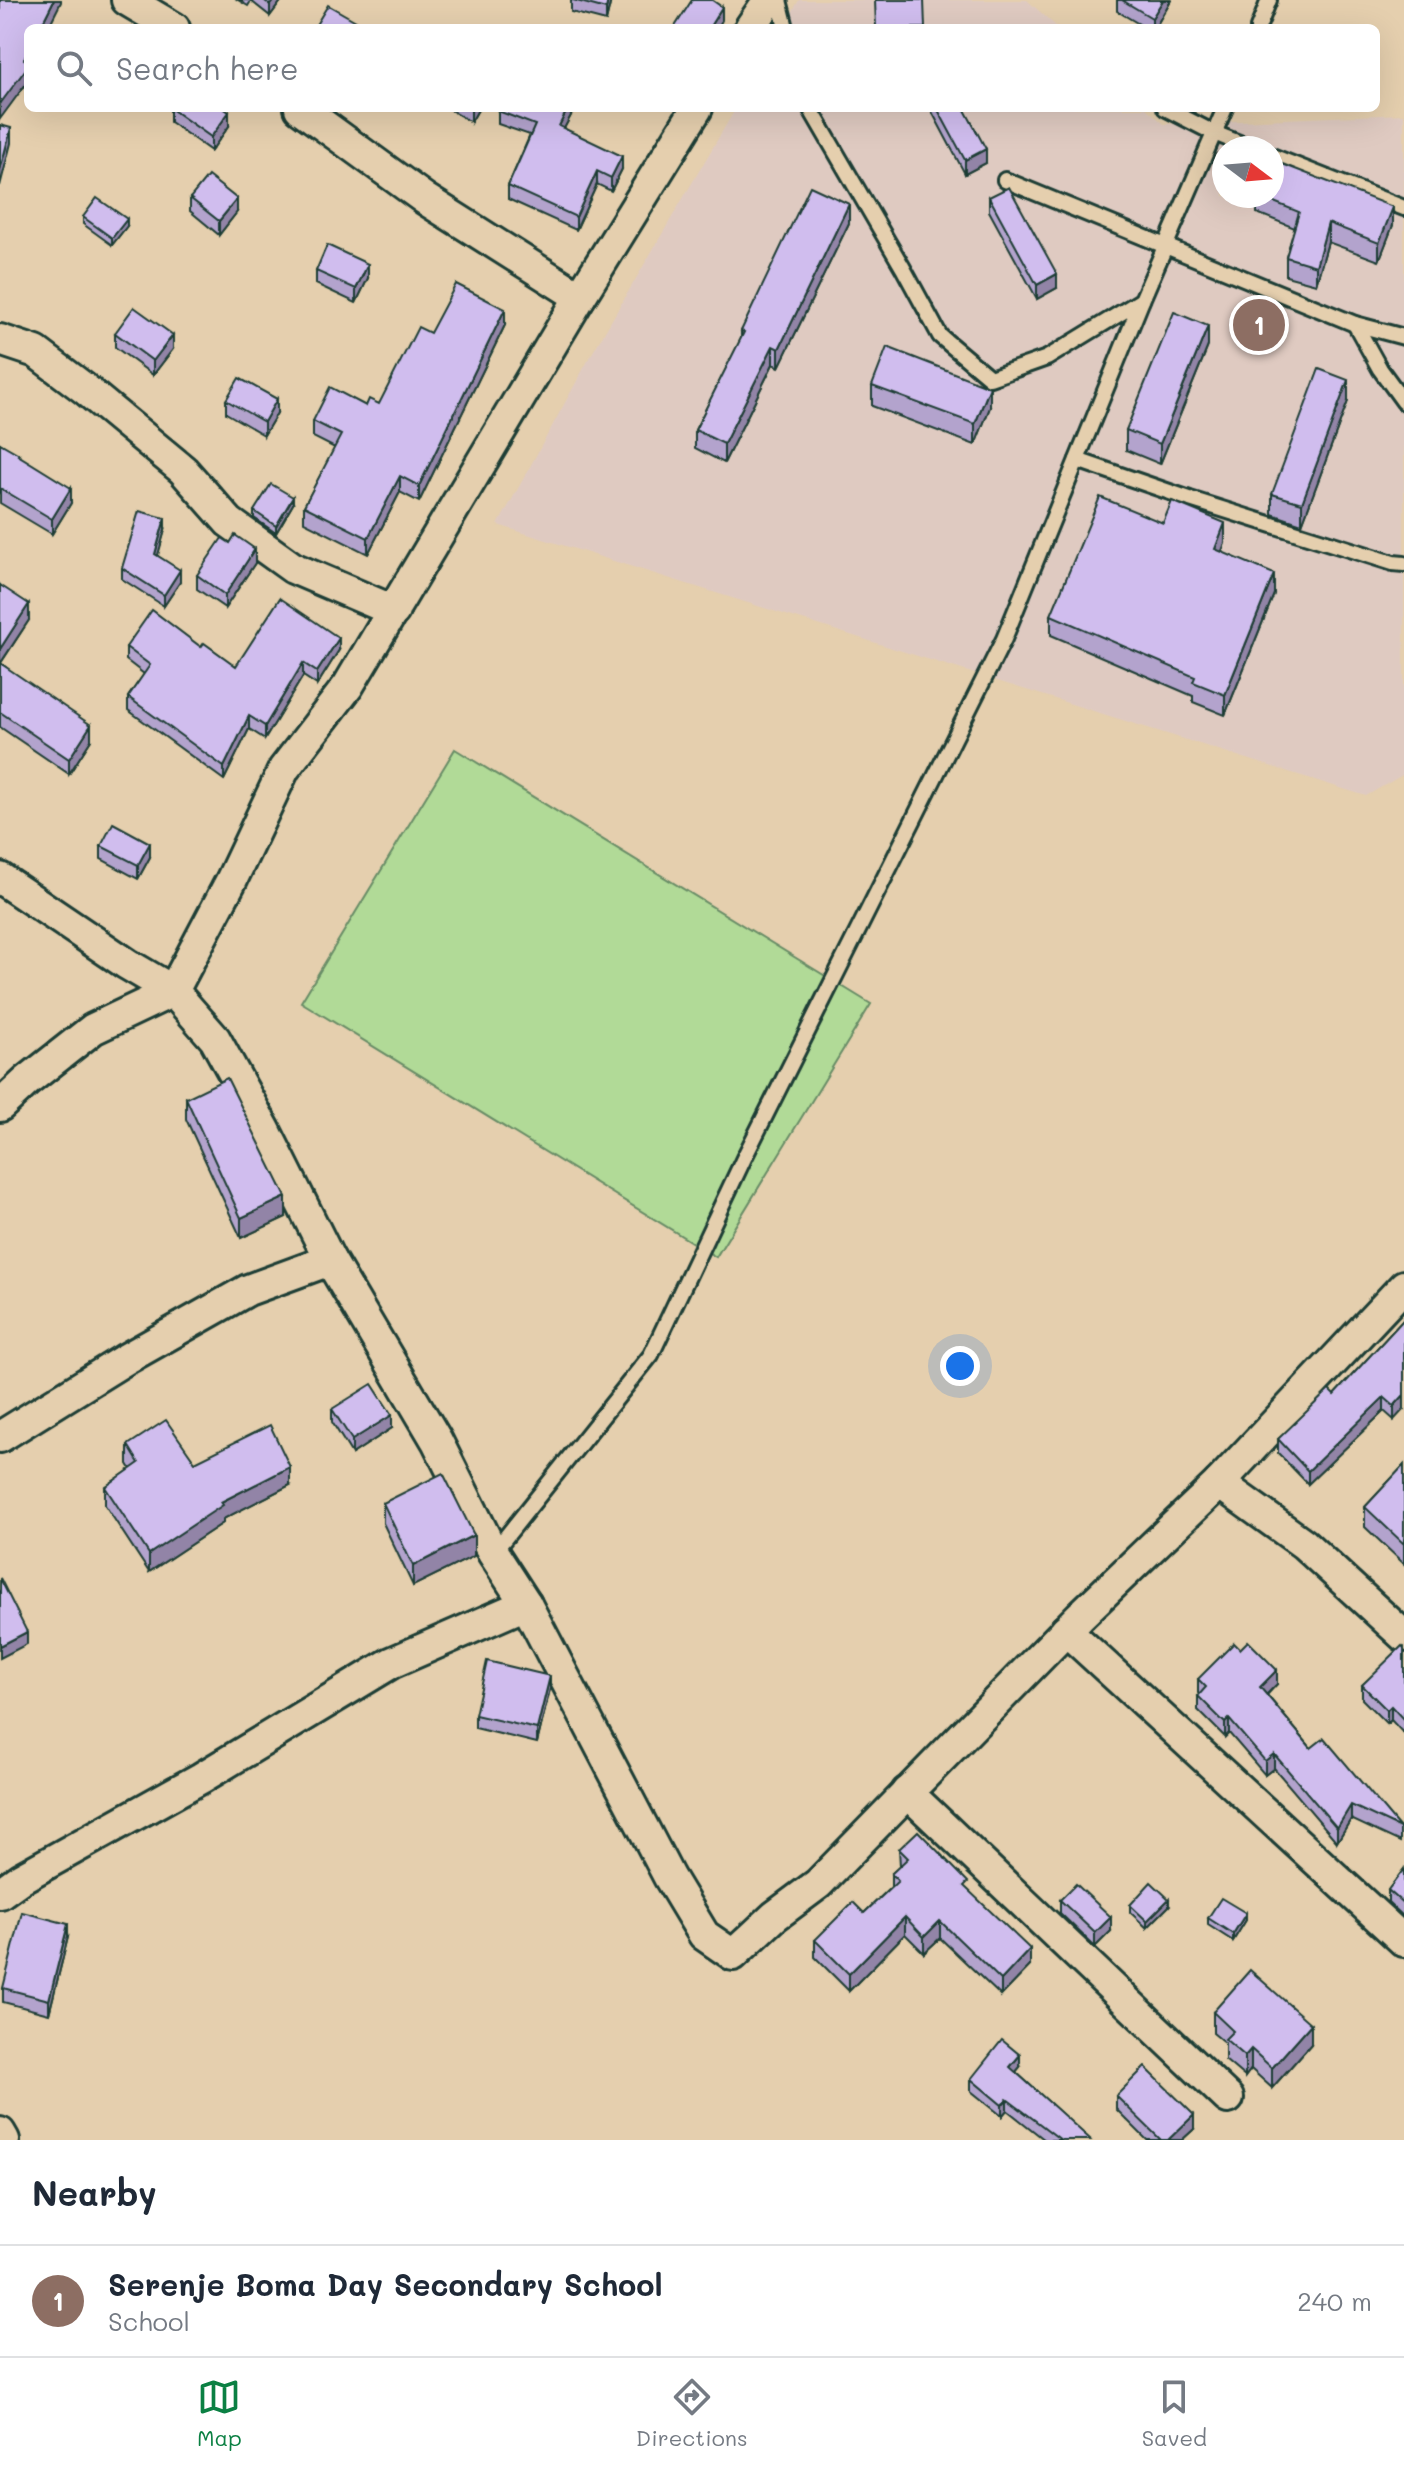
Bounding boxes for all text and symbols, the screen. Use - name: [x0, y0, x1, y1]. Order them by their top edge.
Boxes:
- search box: [24, 24, 1380, 112]
- icon: search: [52, 46, 96, 90]
- text: Search here: [116, 48, 299, 88]
- north arrow: [1212, 136, 1284, 208]
- pin: 1: [1233, 295, 1285, 355]
- your location: [940, 1346, 980, 1386]
- text: Nearby: [32, 2170, 157, 2215]
- text: Serenje Boma Day Secondary School: [108, 2264, 663, 2304]
- text: 1: [52, 2284, 64, 2318]
- text: 240 m: [1297, 2284, 1372, 2318]
- text: School: [108, 2304, 190, 2338]
- tab: Map: [197, 2375, 242, 2452]
- tab: Directions: [636, 2375, 748, 2452]
- tab: Saved: [1142, 2375, 1207, 2452]

